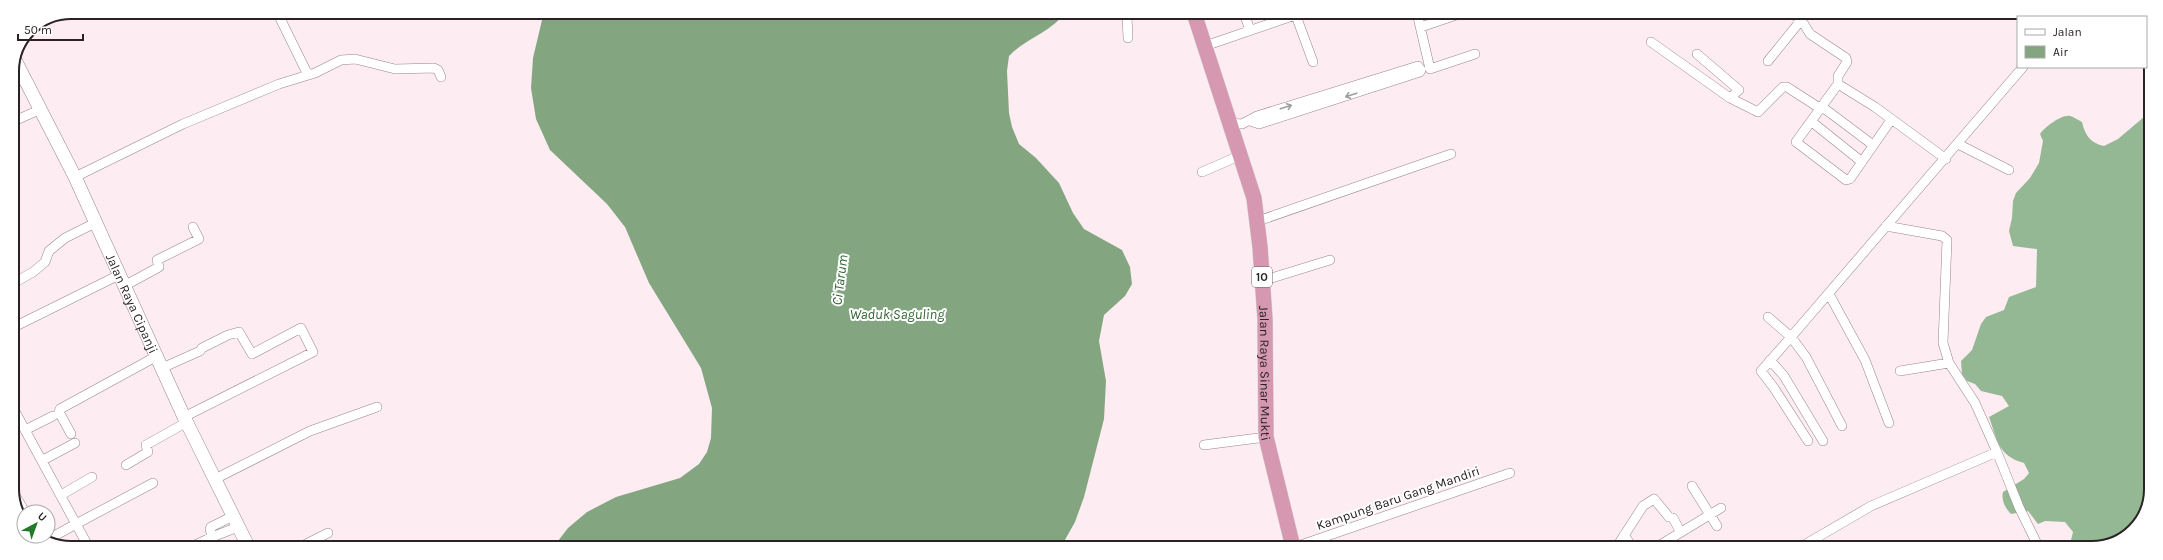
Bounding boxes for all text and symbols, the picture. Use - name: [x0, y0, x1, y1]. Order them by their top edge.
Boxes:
- scale bar: [18, 16, 83, 42]
- legend: [2017, 16, 2147, 68]
- text: 50 m: [24, 23, 52, 37]
- text: Jalan: [2053, 25, 2082, 39]
- text: Air: [2053, 45, 2068, 59]
- one-way arrow: [1345, 91, 1357, 99]
- one-way arrow: [1279, 103, 1292, 110]
- street label: Jalan Raya Cipanji: [103, 251, 162, 356]
- water label: Ci Tarum: [828, 253, 852, 306]
- road number: 10: [1252, 267, 1272, 287]
- street label: Jalan Raya Sinar Mukti: [1257, 305, 1274, 442]
- water label: Waduk Saguling: [850, 306, 945, 323]
- street label: Kampung Baru Gang Mandiri: [1314, 463, 1482, 533]
- north arrow: [16, 504, 56, 544]
- text: U: [35, 509, 49, 524]

